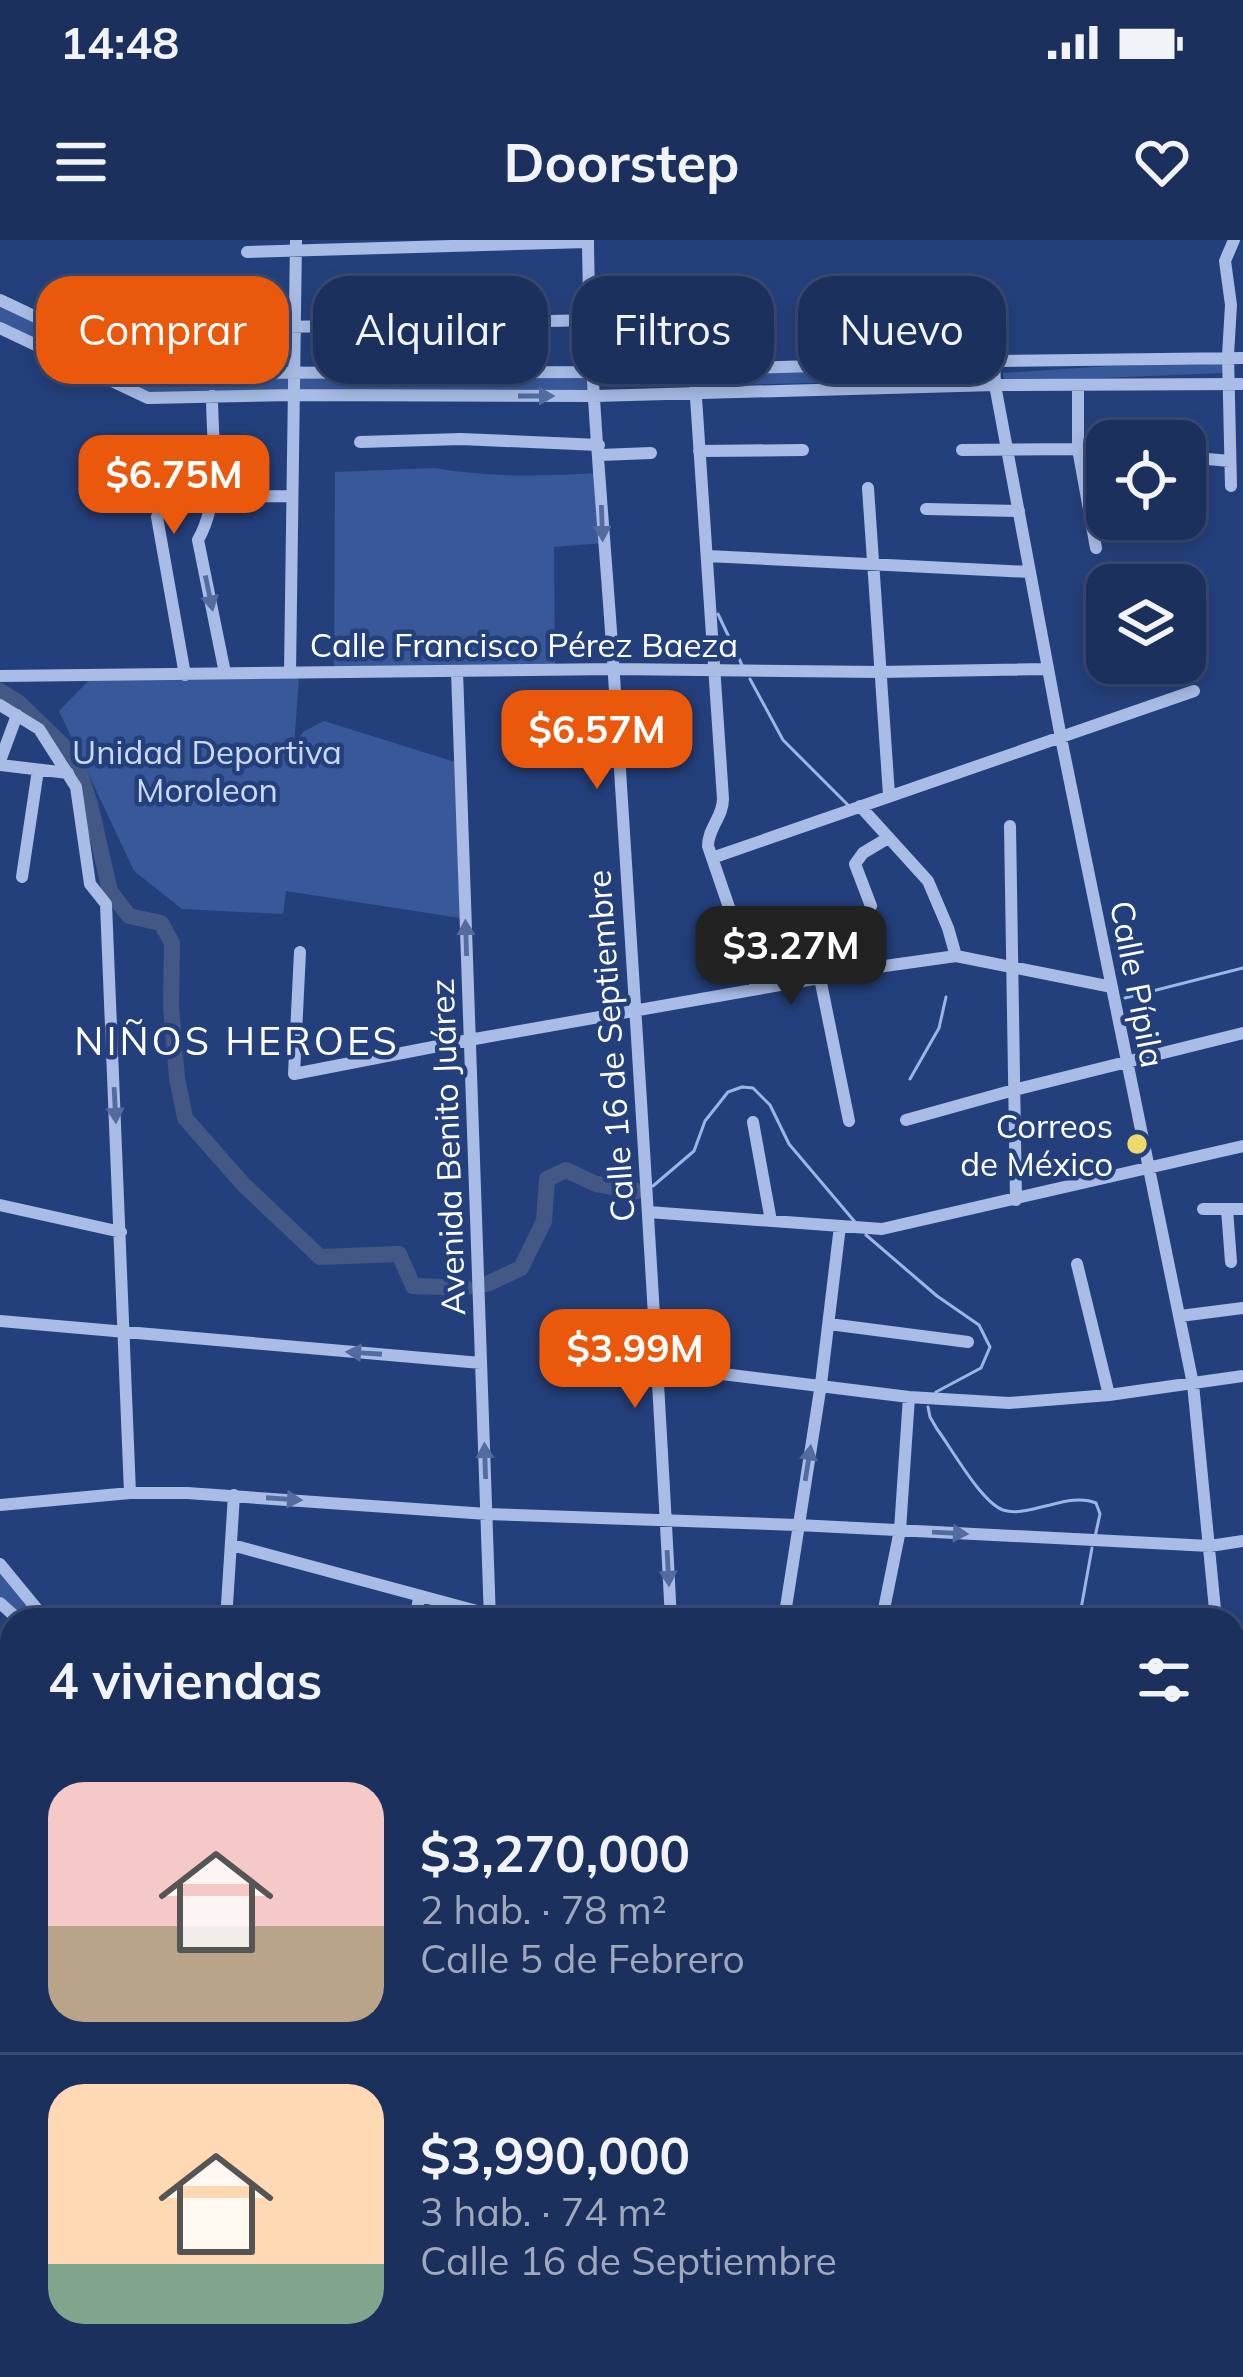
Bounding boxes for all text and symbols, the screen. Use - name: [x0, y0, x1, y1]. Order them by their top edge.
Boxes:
- text: 14:48: [60, 14, 179, 70]
- text: Doorstep: [503, 128, 740, 196]
- icon: menu: [48, 129, 114, 195]
- icon: heart: [1129, 129, 1195, 195]
- chip: Comprar: [36, 276, 289, 384]
- chip: Alquilar: [313, 276, 548, 384]
- chip: Filtros: [572, 276, 774, 384]
- chip: Nuevo: [798, 276, 1006, 384]
- one-way arrow: [518, 386, 556, 406]
- map controls: [1086, 420, 1206, 684]
- button: locate: [1086, 420, 1206, 540]
- pin: $6.75M: [76, 435, 272, 537]
- text: $6.75M: [105, 449, 243, 498]
- one-way arrow: [593, 505, 612, 543]
- button: layers: [1086, 564, 1206, 684]
- one-way arrow: [200, 575, 219, 612]
- street label: Calle Francisco Pérez Baeza: [310, 624, 738, 665]
- pin: $6.57M: [499, 690, 695, 792]
- text: $6.57M: [528, 704, 666, 753]
- park label: Unidad Deportiva Moroleon: [72, 731, 342, 810]
- street label: Calle 16 de Septiembre: [577, 869, 643, 1223]
- street label: Calle Pípila: [1102, 897, 1174, 1071]
- pin: $3.27M: [693, 906, 889, 1008]
- one-way arrow: [456, 918, 475, 956]
- text: $3.27M: [722, 920, 860, 969]
- street label: Avenida Benito Juárez: [421, 978, 473, 1316]
- district label: NIÑOS HEROES: [74, 1016, 400, 1065]
- one-way arrow: [106, 1087, 125, 1125]
- place label: Correos de México: [960, 1105, 1113, 1184]
- marker: Correos de México: [1124, 1131, 1150, 1157]
- pin: $3.99M: [537, 1309, 733, 1411]
- text: $3.99M: [566, 1323, 704, 1372]
- one-way arrow: [345, 1344, 382, 1363]
- one-way arrow: [475, 1441, 494, 1479]
- one-way arrow: [799, 1444, 818, 1481]
- one-way arrow: [266, 1490, 303, 1509]
- one-way arrow: [932, 1524, 970, 1543]
- one-way arrow: [659, 1550, 678, 1588]
- icon: filters: [1131, 1647, 1197, 1713]
- text: 4 viviendas: [48, 1648, 322, 1712]
- text: $3,270,000: [420, 1821, 690, 1885]
- icon: home: [144, 1830, 288, 1974]
- text: 2 hab. · 78 m²: [420, 1885, 667, 1934]
- text: Calle 5 de Febrero: [420, 1934, 745, 1983]
- text: $3,990,000: [420, 2123, 690, 2187]
- icon: home: [144, 2132, 288, 2276]
- text: 3 hab. · 74 m²: [420, 2187, 667, 2236]
- text: Calle 16 de Septiembre: [420, 2236, 837, 2285]

